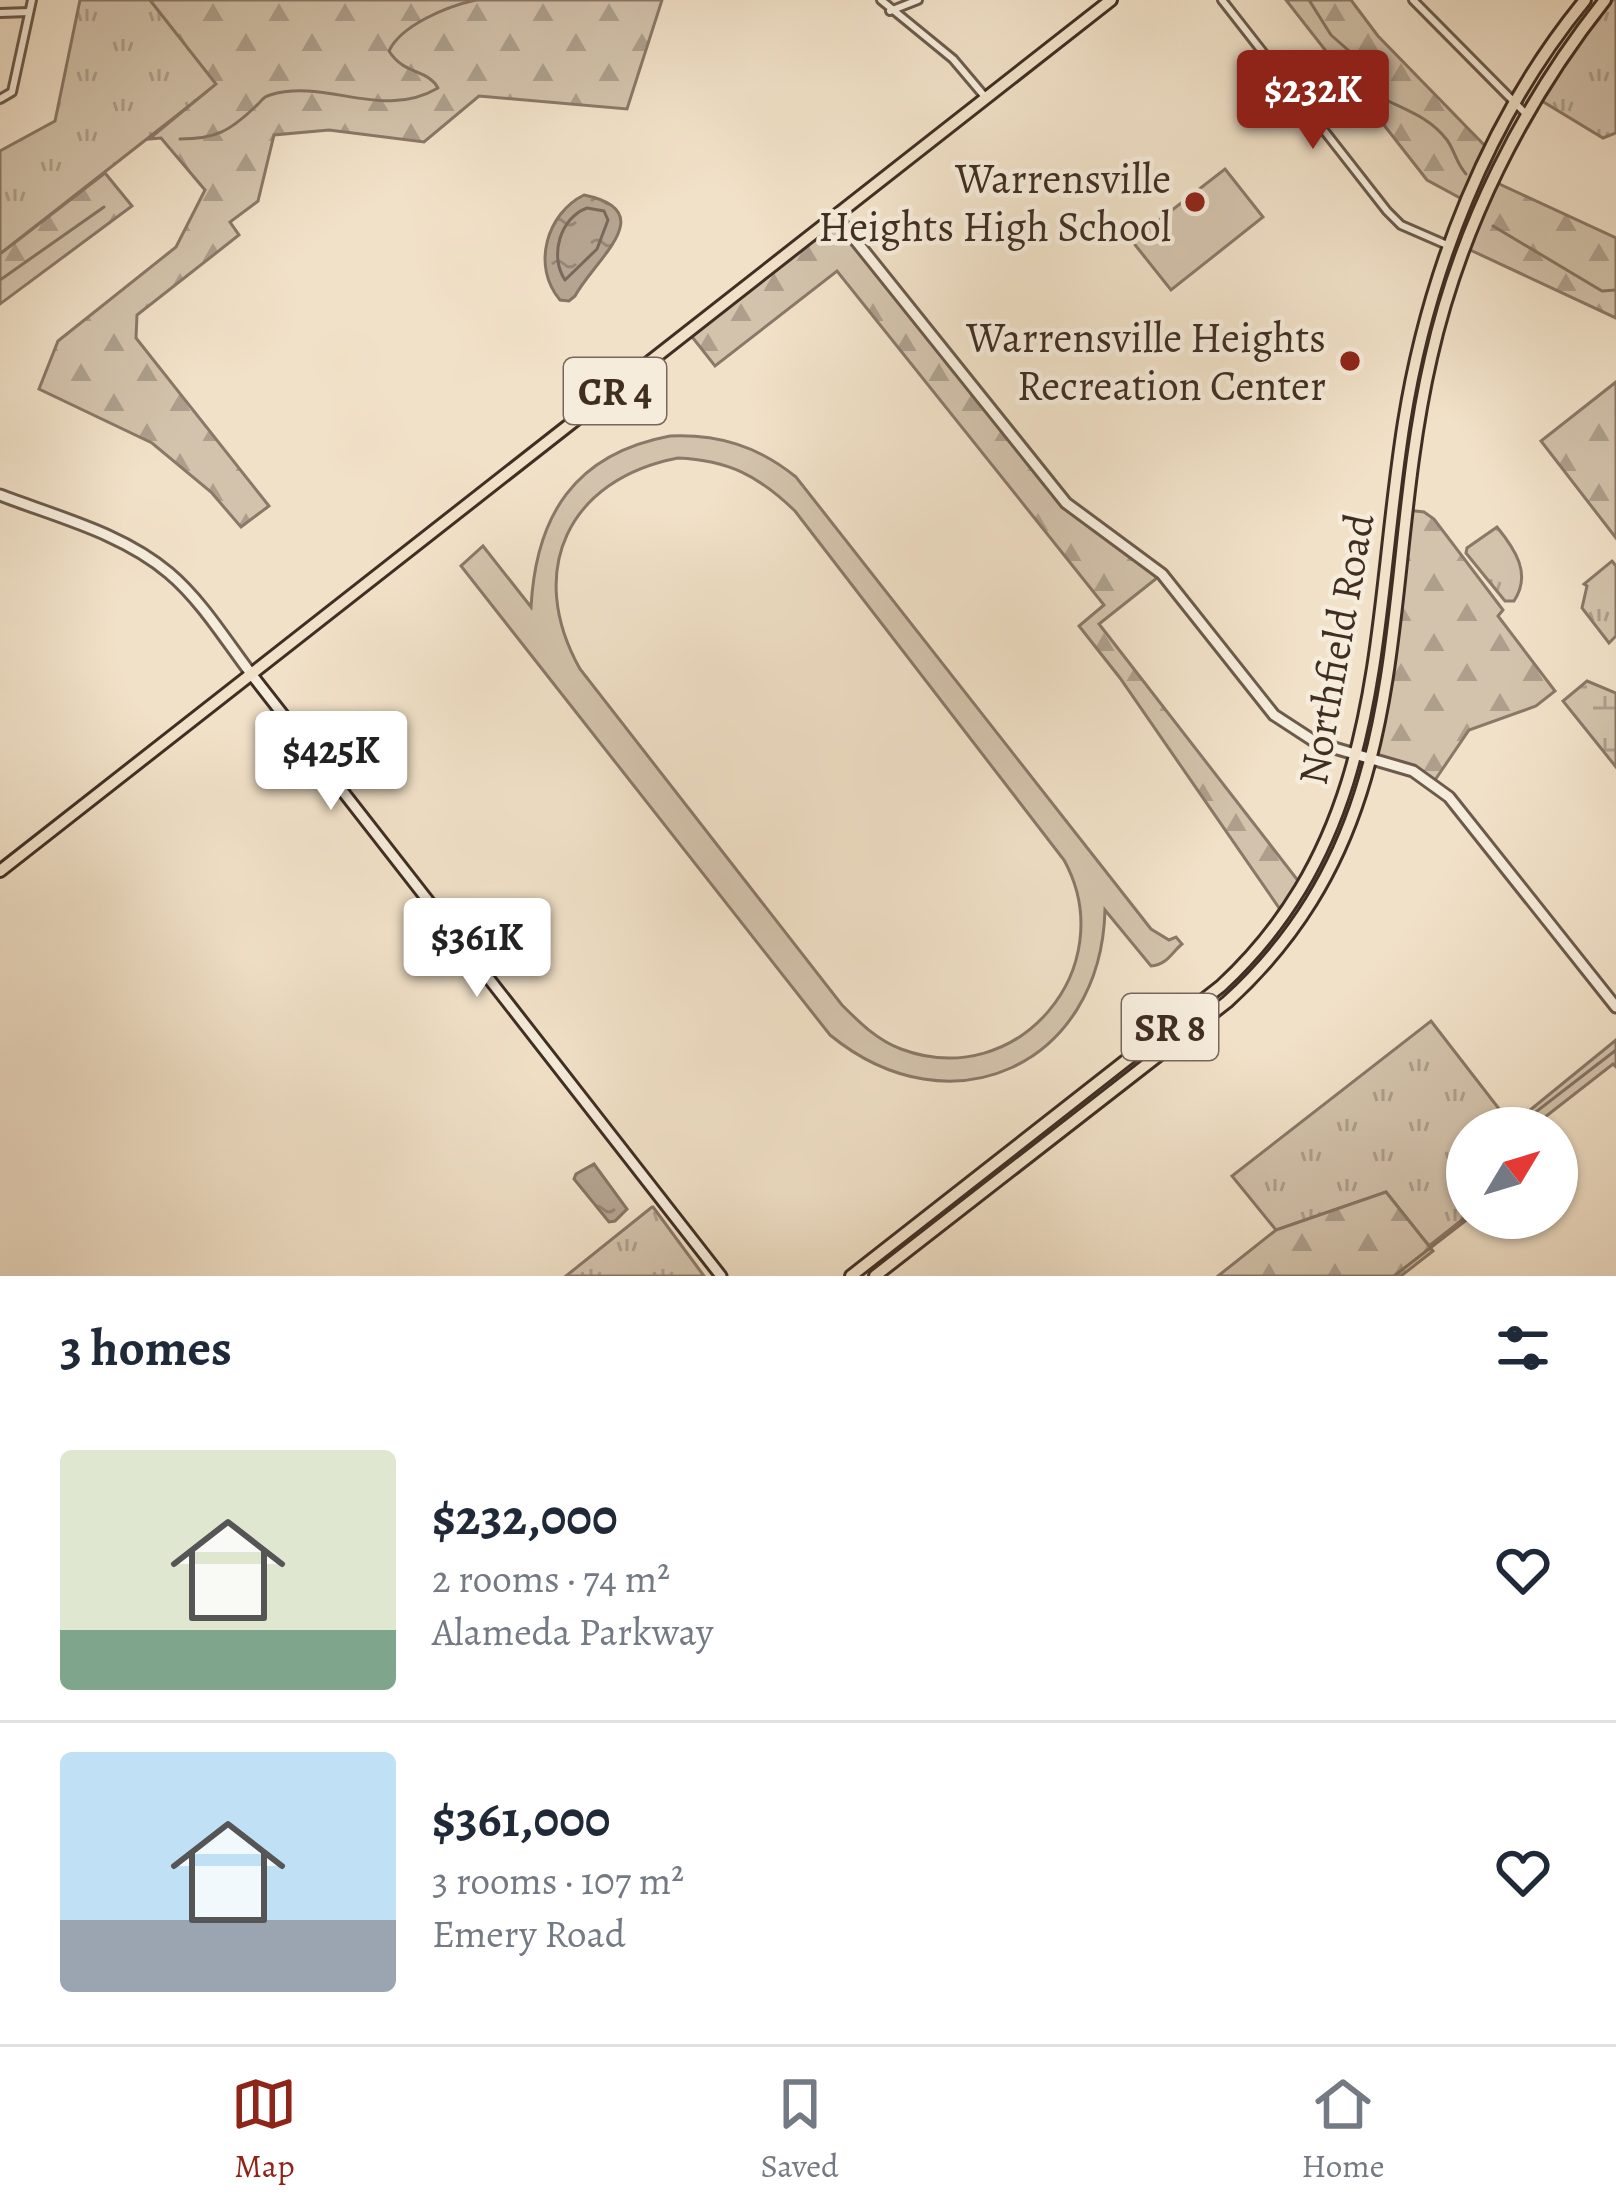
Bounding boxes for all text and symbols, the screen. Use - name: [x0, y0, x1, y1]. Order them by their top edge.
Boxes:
- pin: $232K: [1229, 50, 1397, 152]
- text: $232K: [1264, 62, 1362, 115]
- place label: Warrensville Heights High School: [818, 150, 1171, 255]
- marker: Warrensville Heights High School: [1182, 189, 1208, 215]
- place label: Warrensville Heights Recreation Center: [965, 309, 1326, 414]
- marker: Warrensville Heights Recreation Center: [1337, 348, 1363, 374]
- road number: CR 4: [564, 358, 666, 424]
- street label: Northfield Road: [1284, 508, 1387, 789]
- pin: $425K: [247, 711, 415, 813]
- text: $425K: [282, 723, 380, 776]
- pin: $361K: [393, 898, 561, 1000]
- text: $361K: [431, 910, 523, 963]
- road number: SR 8: [1122, 994, 1218, 1060]
- north arrow: [1446, 1107, 1578, 1239]
- map controls: [1446, 1107, 1578, 1239]
- text: 3 homes: [60, 1313, 232, 1383]
- icon: filters: [1490, 1315, 1556, 1381]
- text: $232,000: [432, 1482, 618, 1552]
- icon: home: [156, 1498, 300, 1642]
- icon: heart: [1490, 1537, 1556, 1603]
- text: 2 rooms · 74 m²: [432, 1552, 670, 1605]
- text: Alameda Parkway: [432, 1605, 713, 1658]
- text: $361,000: [432, 1784, 610, 1854]
- icon: home: [156, 1800, 300, 1944]
- icon: heart: [1490, 1839, 1556, 1905]
- text: 3 rooms · 107 m²: [432, 1854, 684, 1907]
- text: Emery Road: [432, 1907, 626, 1960]
- tab: Map: [231, 2071, 297, 2188]
- tab: Saved: [760, 2071, 839, 2188]
- tab: Home: [1302, 2071, 1385, 2188]

